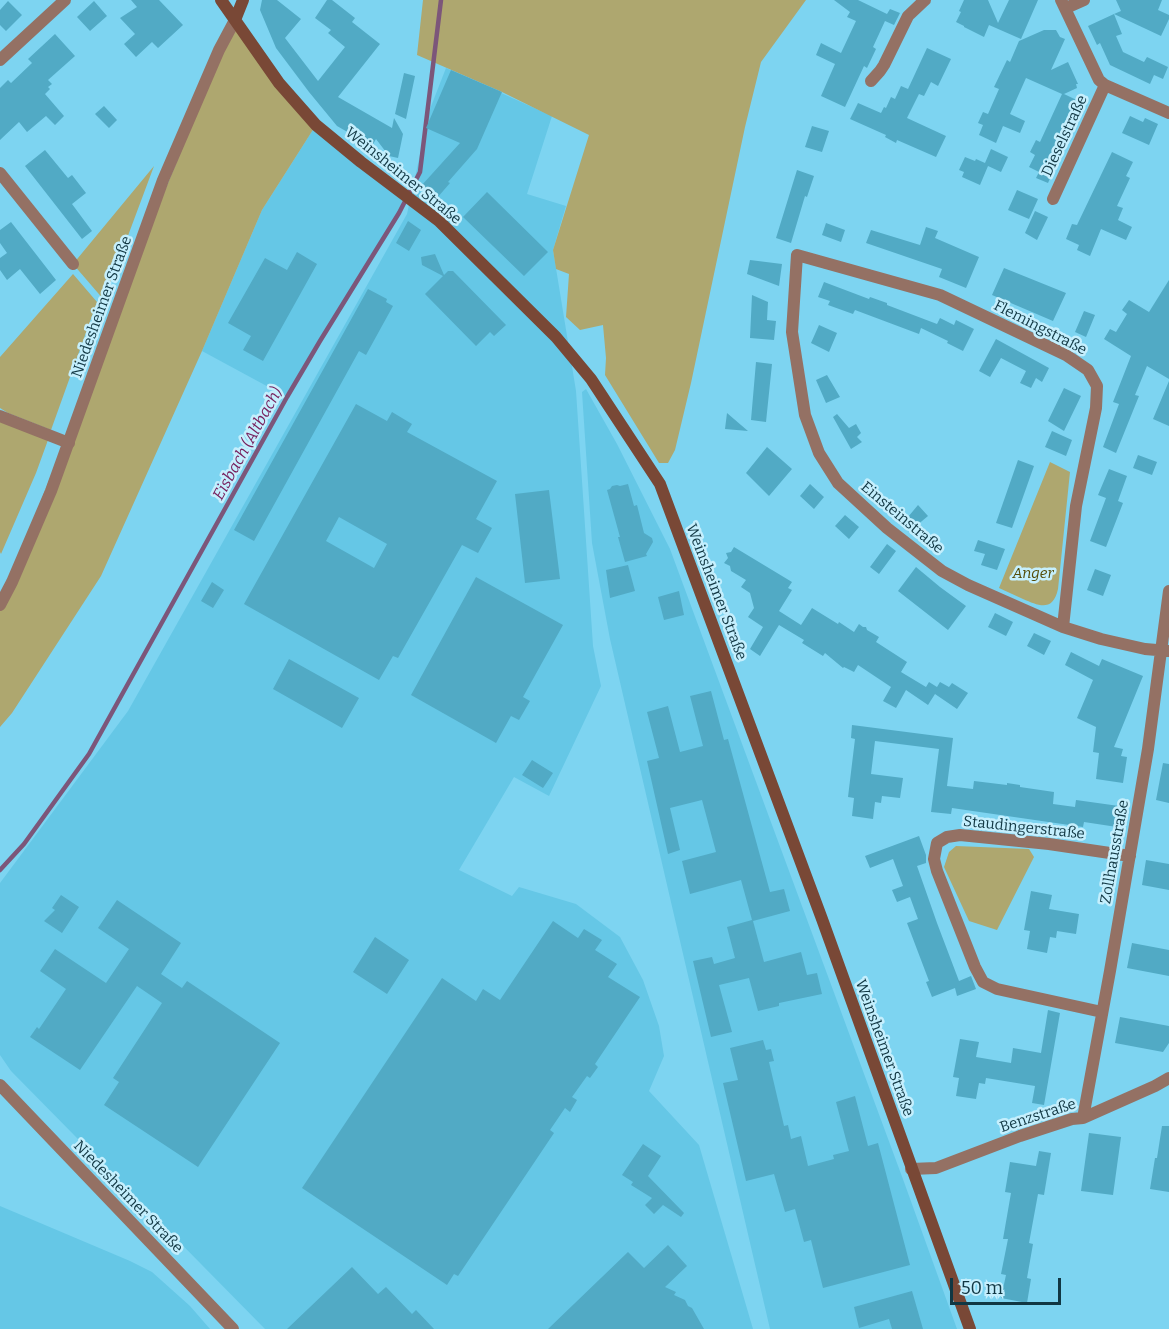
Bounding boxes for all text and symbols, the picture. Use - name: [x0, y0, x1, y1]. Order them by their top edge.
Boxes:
- street label: Dieselstraße: [1038, 92, 1092, 180]
- street label: Weinsheimer Straße: [341, 124, 465, 228]
- street label: Niedesheimer Straße: [68, 234, 136, 380]
- street label: Flemingstraße: [990, 297, 1090, 359]
- water label: Eisbach (Altbach): [209, 385, 287, 503]
- street label: Einsteinstraße: [857, 478, 947, 558]
- street label: Weinsheimer Straße: [682, 521, 750, 663]
- park label: Anger: [1013, 565, 1053, 583]
- street label: Zollhausstraße: [1097, 799, 1133, 905]
- street label: Staudingerstraße: [962, 813, 1086, 843]
- street label: Weinsheimer Straße: [851, 977, 917, 1119]
- street label: Benzstraße: [998, 1095, 1078, 1137]
- street label: Niedesheimer Straße: [70, 1137, 186, 1257]
- scale bar: [953, 1266, 1064, 1304]
- text: 50 m: [961, 1277, 1003, 1299]

